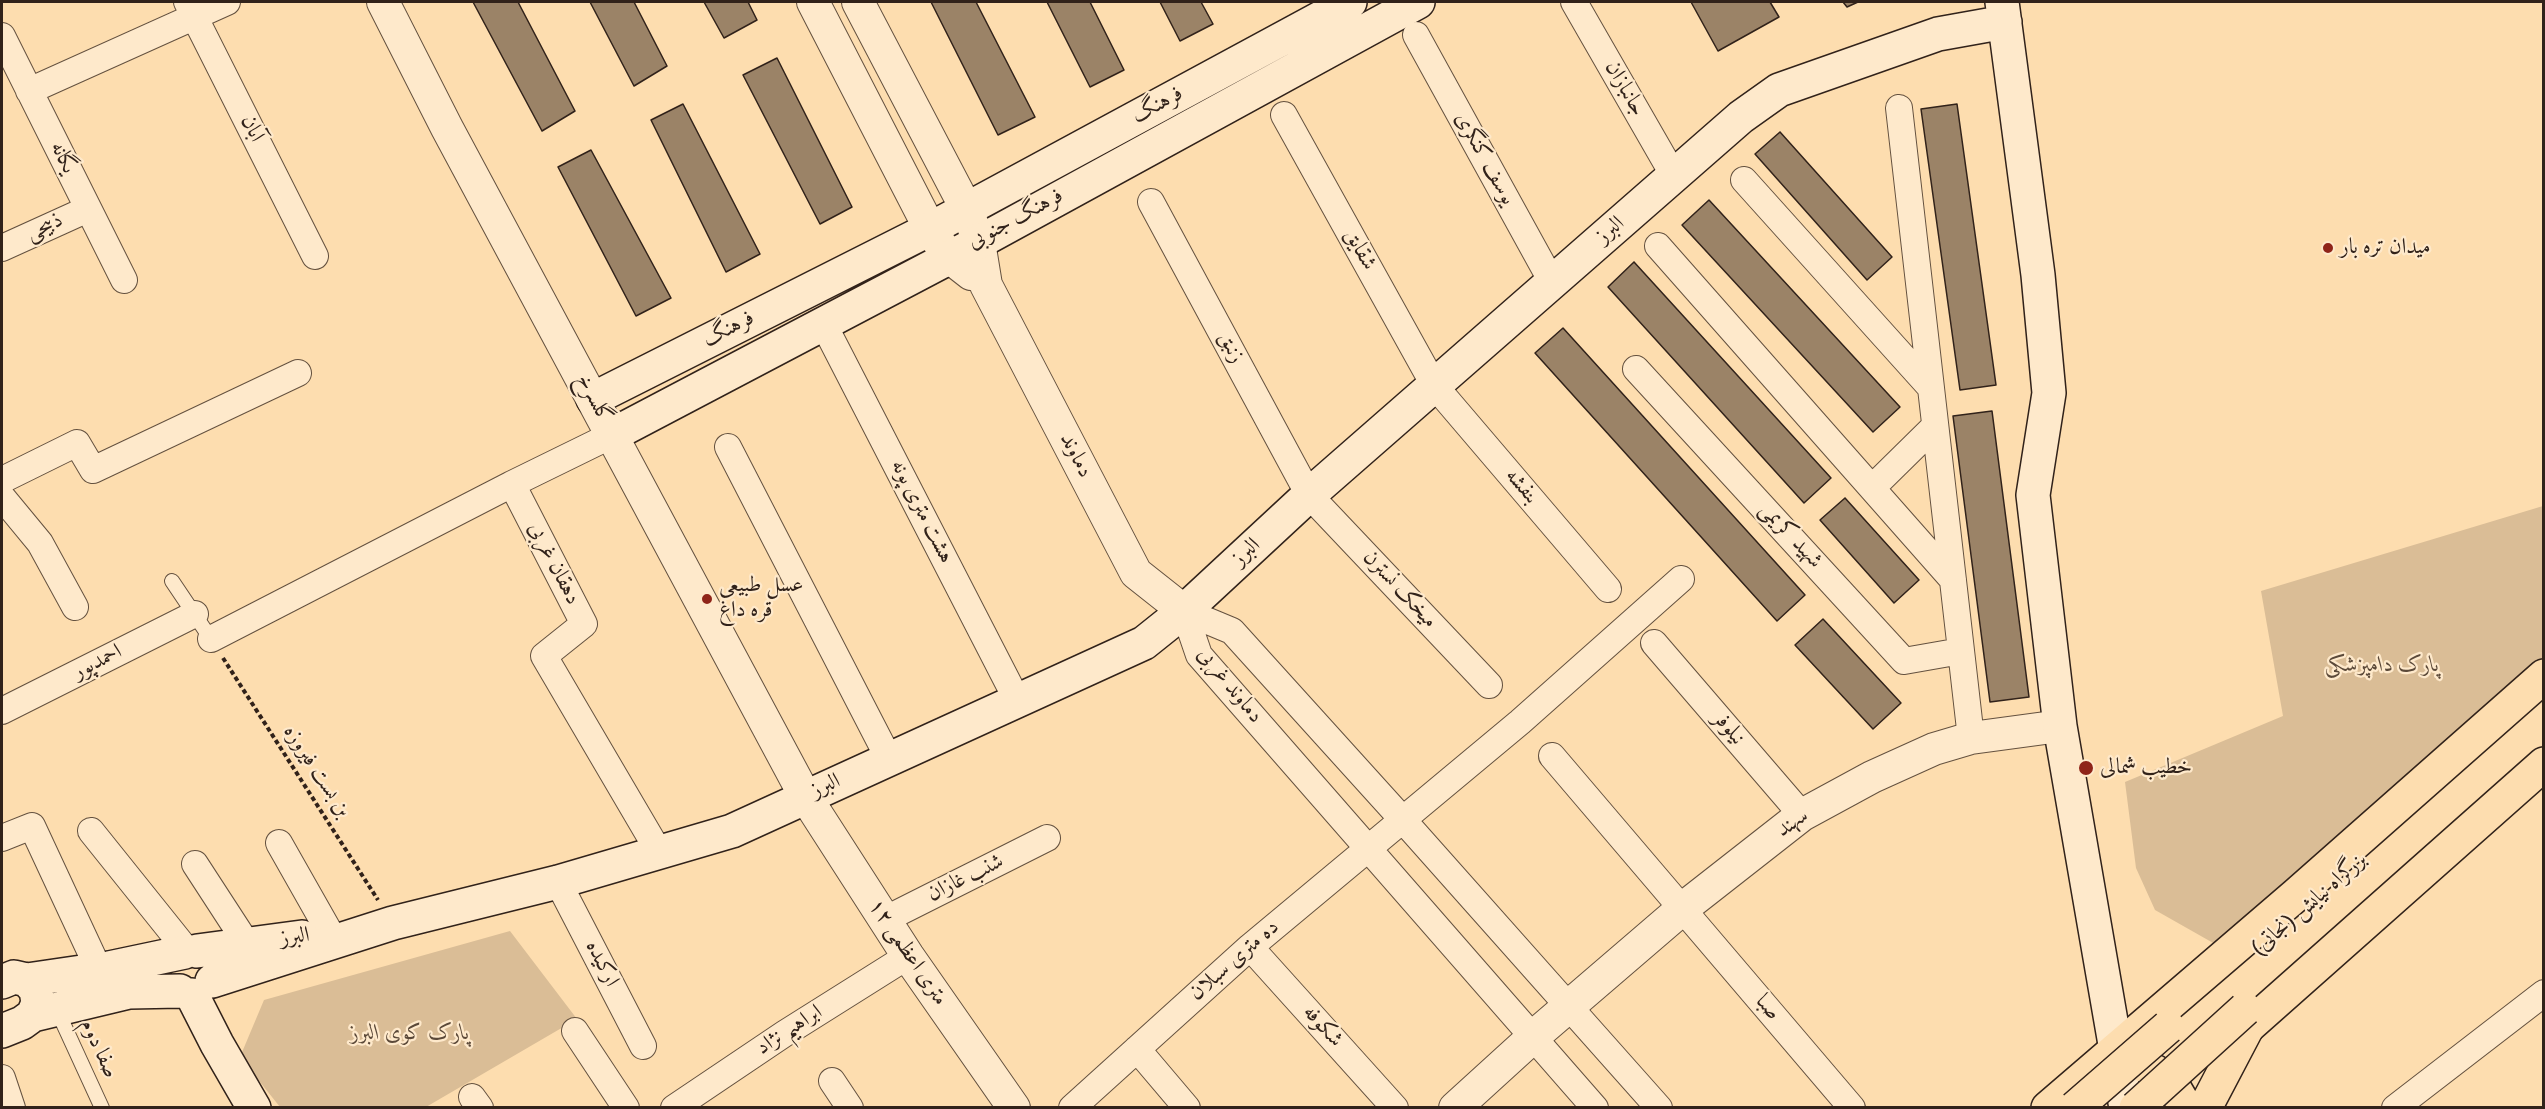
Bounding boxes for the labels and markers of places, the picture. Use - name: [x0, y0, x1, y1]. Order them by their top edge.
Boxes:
- place label: میدان تره بار: [2340, 235, 2431, 261]
- marker: میدان تره بار: [2321, 241, 2335, 255]
- place label: عسل طبیعی قره داغ: [719, 573, 803, 624]
- marker: عسل طبیعی قره داغ: [700, 592, 714, 606]
- place label: خطیب شمالی: [2100, 755, 2192, 781]
- marker: خطیب شمالی: [2077, 759, 2095, 777]

